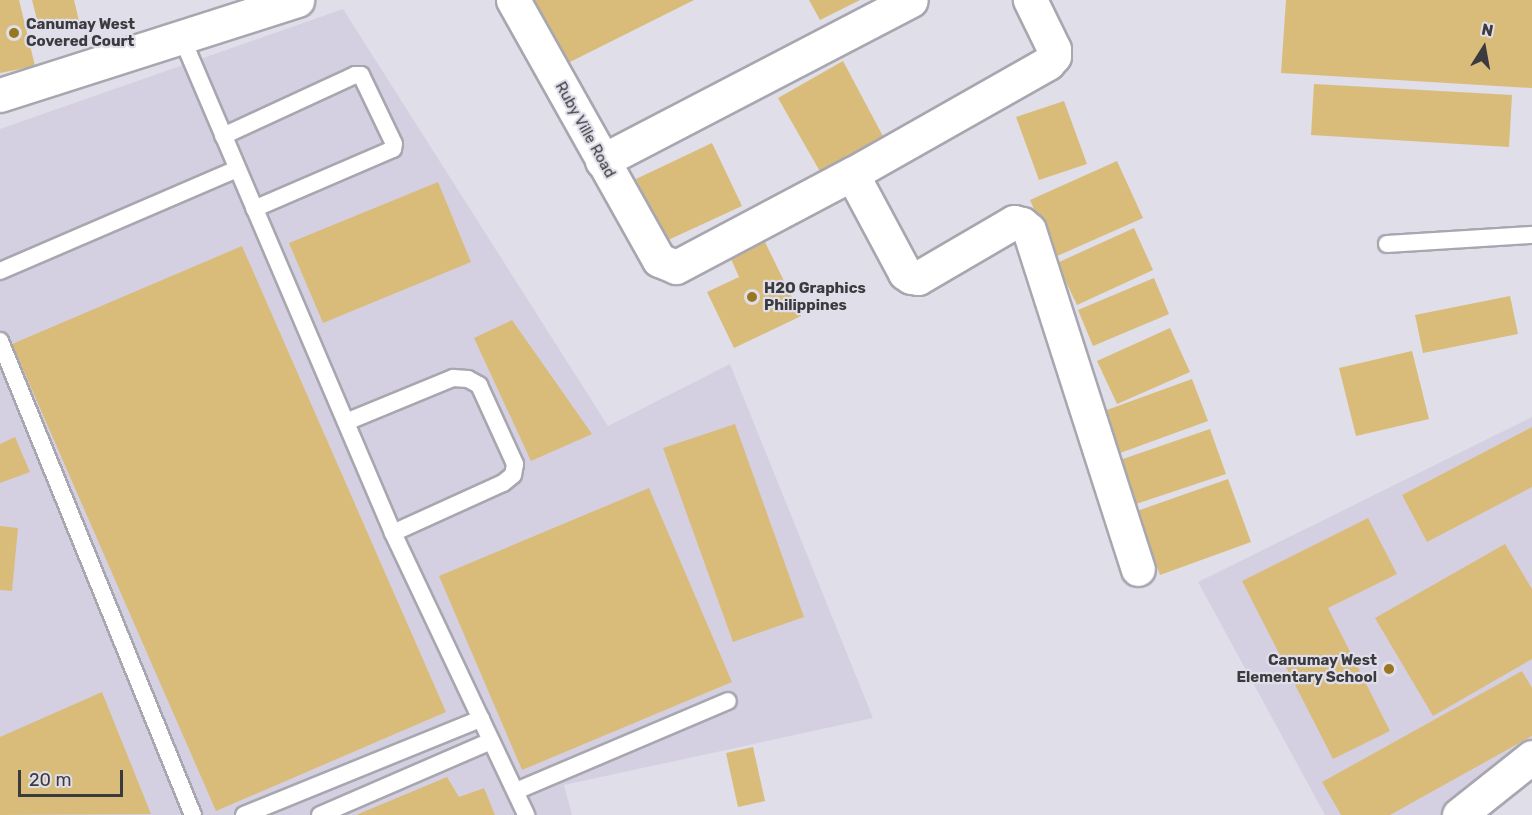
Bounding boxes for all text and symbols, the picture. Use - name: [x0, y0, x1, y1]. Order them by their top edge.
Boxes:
- place label: Canumay West Covered Court: [26, 15, 135, 50]
- north arrow: [1454, 18, 1514, 78]
- text: N: [1480, 19, 1495, 40]
- marker: Canumay West Covered Court: [7, 26, 21, 40]
- street label: Ruby Ville Road: [551, 79, 619, 181]
- place label: H2O Graphics Philippines: [764, 279, 866, 314]
- marker: H2O Graphics Philippines: [745, 290, 759, 304]
- place label: Canumay West Elementary School: [1236, 651, 1377, 686]
- marker: Canumay West Elementary School: [1382, 662, 1396, 676]
- scale bar: [21, 758, 126, 796]
- text: 20 m: [29, 769, 71, 791]

